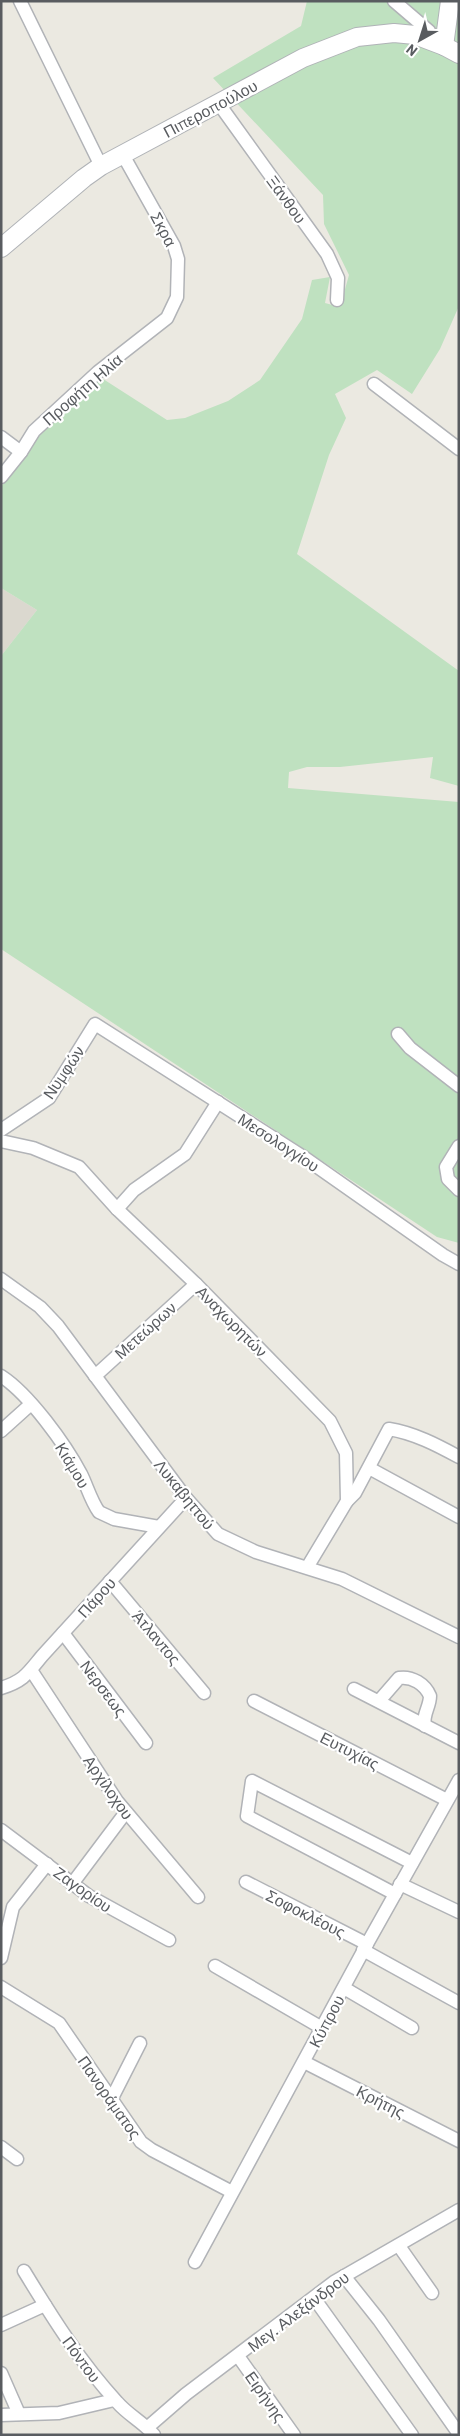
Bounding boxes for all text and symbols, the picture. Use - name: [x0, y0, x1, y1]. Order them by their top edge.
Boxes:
- north arrow: [395, 15, 445, 65]
- text: N: [403, 41, 420, 60]
- street label: Πιπεροπούλου: [160, 75, 260, 141]
- street label: Ξάνθου: [263, 171, 311, 227]
- street label: Σκρα: [147, 209, 181, 249]
- street label: Προφήτη Ηλία: [38, 349, 126, 429]
- street label: Νυμφών: [38, 1042, 88, 1102]
- street label: Μεσολογγίου: [235, 1109, 323, 1175]
- street label: Αναχωρητών: [193, 1282, 271, 1360]
- street label: Μετεώρων: [110, 1298, 180, 1362]
- street label: Κιάμου: [52, 1439, 94, 1491]
- street label: Λυκαβηττού: [151, 1455, 219, 1533]
- street label: Πάρου: [73, 1573, 119, 1621]
- street label: Άτλαντος: [129, 1606, 185, 1668]
- street label: Νερσεως: [77, 1656, 131, 1720]
- street label: Ευτυχίας: [317, 1727, 383, 1773]
- street label: Αρχίλοχου: [80, 1751, 138, 1823]
- street label: Ζαγορίου: [50, 1862, 116, 1916]
- street label: Σοφοκλέους: [263, 1885, 349, 1941]
- street label: Κύπρου: [304, 1992, 348, 2050]
- street label: Πανοράματος: [74, 2052, 146, 2142]
- street label: Κρήτης: [354, 2081, 409, 2121]
- street label: Μεγ. Αλεξάνδρου: [244, 2267, 353, 2356]
- street label: Πόντου: [59, 2332, 105, 2386]
- street label: Ειρήνης: [242, 2367, 290, 2425]

